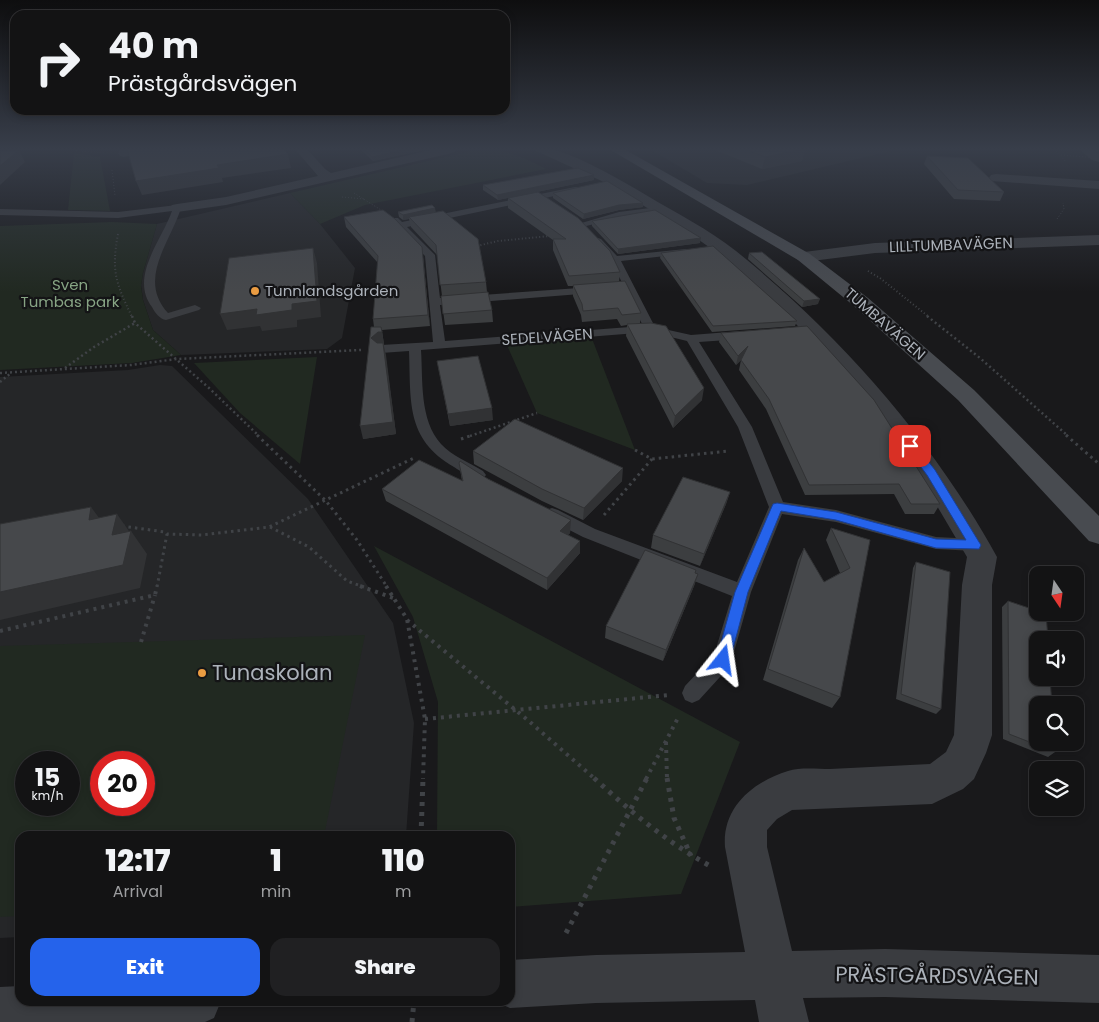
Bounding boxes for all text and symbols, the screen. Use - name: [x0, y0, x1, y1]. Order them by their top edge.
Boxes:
- text: 40 m: [108, 21, 199, 70]
- icon: right: [25, 30, 90, 95]
- text: Prästgårdsvägen: [108, 68, 297, 99]
- street label: LILLTUMBAVÄGEN: [889, 232, 1013, 257]
- park label: Sven Tumbas park: [21, 274, 120, 312]
- place label: Tunnlandsgården: [265, 280, 398, 301]
- street label: TUMBAVÄGEN: [840, 283, 930, 365]
- marker: Tunnlandsgården: [249, 285, 261, 297]
- street label: SEDELVÄGEN: [501, 323, 593, 350]
- pin: [889, 425, 931, 467]
- icon: arrive: [896, 432, 924, 460]
- north arrow: [1029, 566, 1084, 621]
- map controls: [1029, 566, 1084, 816]
- button: sound: [1029, 631, 1084, 686]
- position arrow: [696, 633, 748, 685]
- place label: Tunaskolan: [212, 658, 332, 687]
- marker: Tunaskolan: [196, 667, 208, 679]
- button: search: [1029, 696, 1084, 751]
- speed limit sign: 20: [90, 751, 155, 816]
- text: 15: [35, 760, 60, 795]
- button: layers: [1029, 761, 1084, 816]
- text: km/h: [32, 787, 63, 804]
- text: 12:17: [105, 839, 170, 882]
- text: 1: [270, 839, 282, 882]
- text: 110: [382, 839, 425, 882]
- text: Arrival: [113, 880, 163, 903]
- text: min: [261, 880, 291, 903]
- text: m: [395, 880, 411, 903]
- button: Exit: [30, 938, 260, 996]
- button: Share: [270, 938, 500, 996]
- street label: PRÄSTGÅRDSVÄGEN: [835, 959, 1039, 992]

